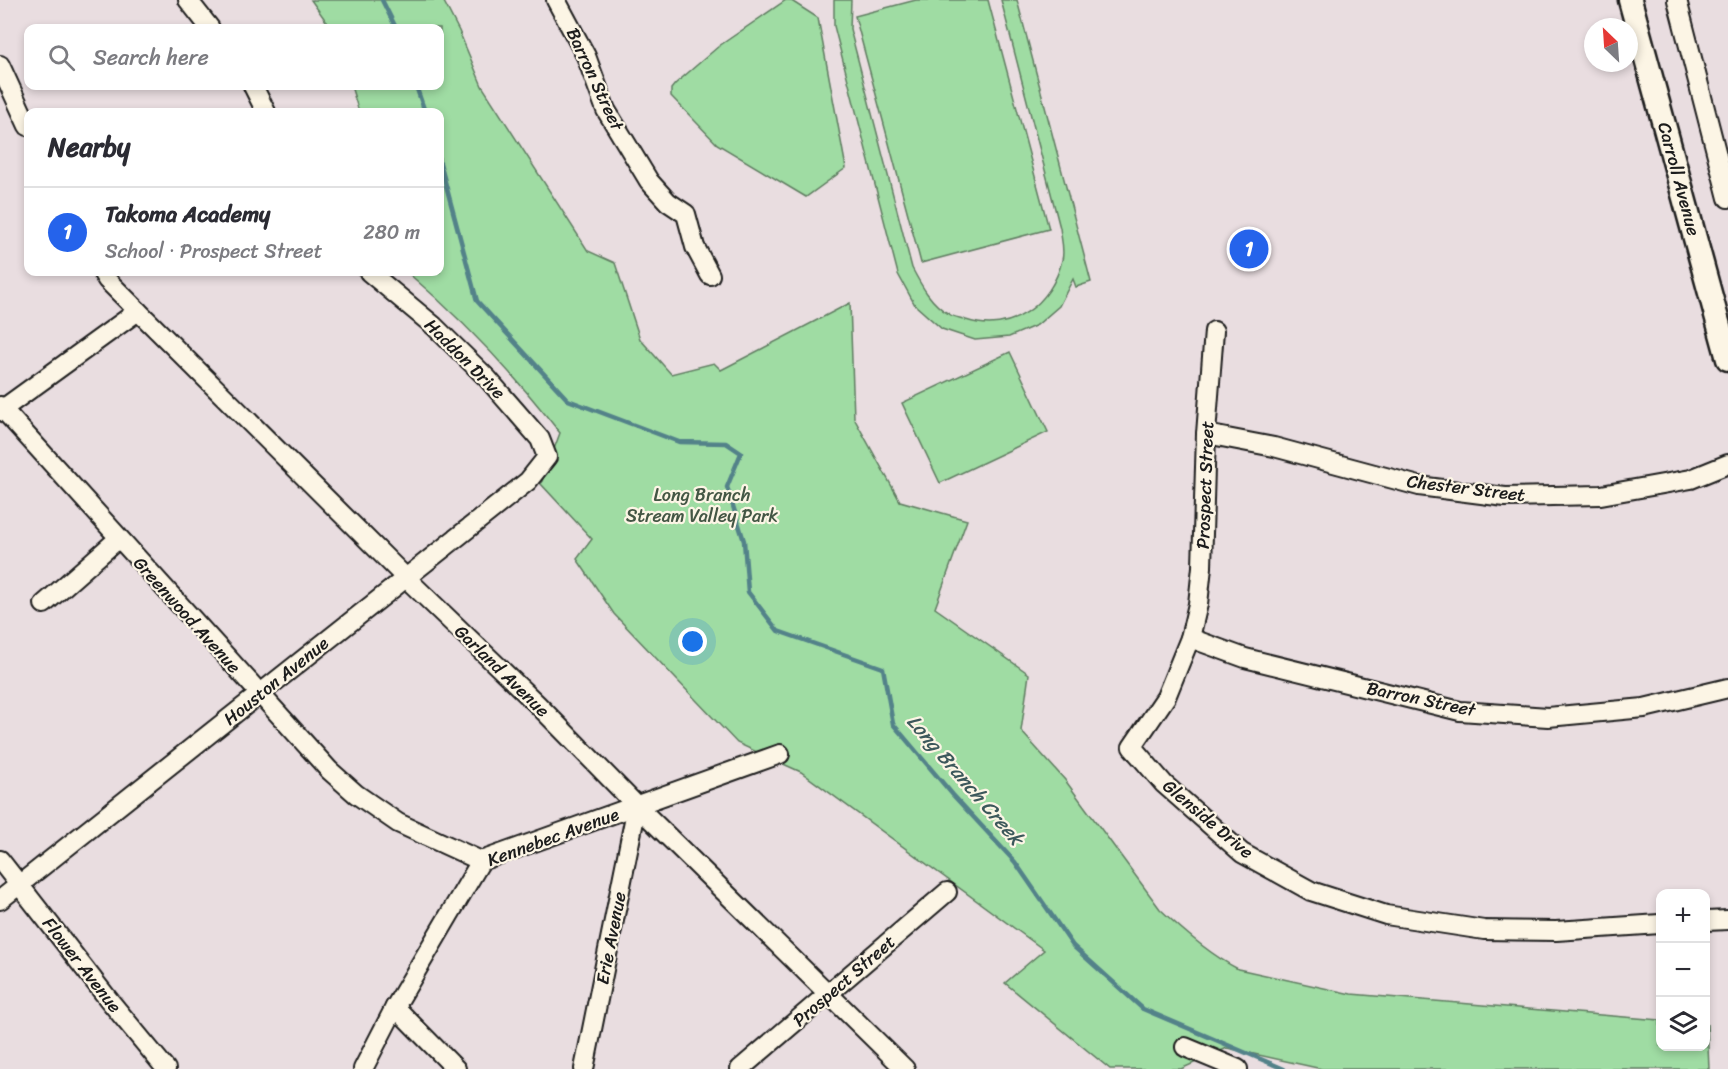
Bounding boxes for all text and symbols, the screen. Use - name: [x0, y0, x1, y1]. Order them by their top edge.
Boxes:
- north arrow: [1584, 18, 1638, 72]
- street label: Barron Street: [557, 22, 633, 137]
- search box: [24, 24, 444, 90]
- text: Search here: [93, 38, 209, 77]
- icon: search: [45, 41, 78, 74]
- street label: Carroll Avenue: [1648, 119, 1710, 239]
- text: Nearby: [48, 124, 130, 170]
- text: Takoma Academy: [105, 195, 270, 234]
- text: 1: [63, 215, 72, 250]
- text: 280 m: [363, 215, 420, 250]
- pin: 1: [1230, 226, 1268, 272]
- text: School · Prospect Street: [105, 234, 322, 269]
- street label: Haddon Drive: [417, 311, 513, 407]
- street label: Prospect Street: [1187, 420, 1223, 550]
- street label: Chester Street: [1405, 465, 1527, 511]
- park label: Long Branch Stream Valley Park: [626, 479, 778, 532]
- street label: Greenwood Avenue: [125, 549, 249, 681]
- street label: Garland Avenue: [447, 617, 557, 725]
- your location: [678, 627, 707, 656]
- street label: Houston Avenue: [216, 628, 336, 734]
- street label: Barron Street: [1364, 672, 1479, 726]
- water label: Long Branch Creek: [898, 706, 1034, 855]
- street label: Glenside Drive: [1155, 771, 1261, 867]
- street label: Kennebec Avenue: [483, 798, 624, 876]
- street label: Erie Avenue: [586, 889, 636, 987]
- map controls: [1656, 889, 1710, 1051]
- button: +: [1656, 889, 1710, 943]
- street label: Flower Avenue: [34, 910, 130, 1020]
- street label: Prospect Street: [785, 927, 903, 1035]
- button: −: [1656, 943, 1710, 997]
- button: layers: [1656, 997, 1710, 1051]

